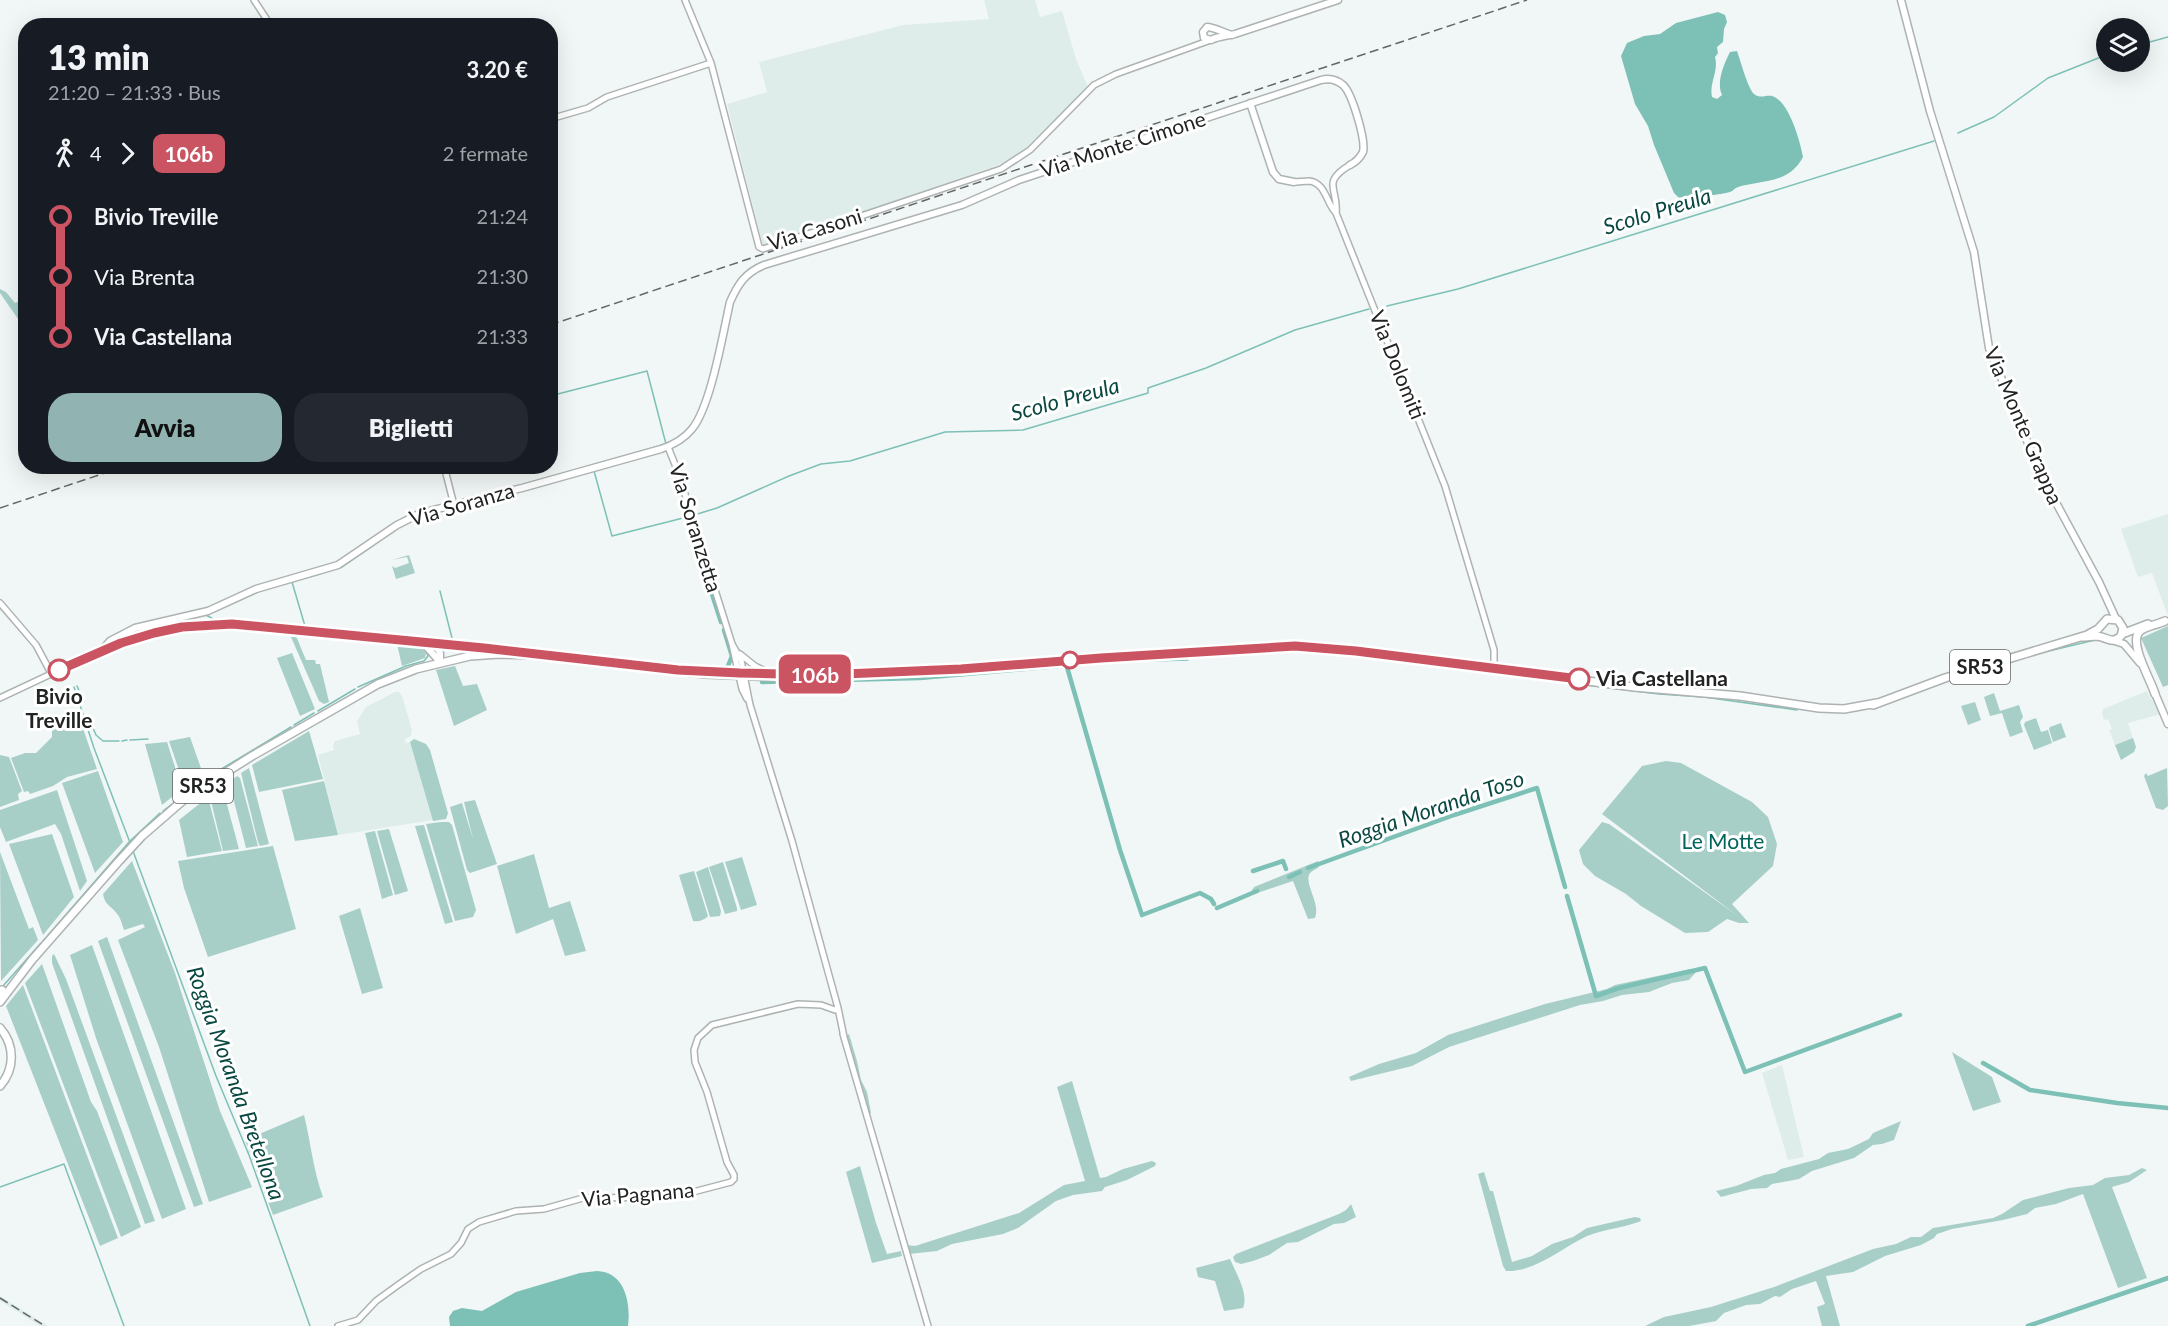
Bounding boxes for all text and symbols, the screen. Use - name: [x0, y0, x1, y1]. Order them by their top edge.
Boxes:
- map controls: [2096, 18, 2150, 72]
- button: layers: [2096, 18, 2150, 72]
- text: 13 min: [48, 37, 150, 77]
- text: 3.20 €: [466, 56, 528, 83]
- text: 21:20 – 21:33 · Bus: [48, 80, 221, 104]
- street label: Via Monte Cimone: [1037, 105, 1209, 182]
- icon: walk: [48, 137, 81, 170]
- icon: forward: [111, 137, 144, 170]
- text: 4: [90, 141, 102, 165]
- text: 106b: [165, 141, 213, 166]
- text: 2 fermate: [443, 141, 528, 165]
- water label: Scolo Preula: [1600, 181, 1714, 240]
- street label: Via Casoni: [764, 202, 865, 255]
- text: Bivio Treville: [94, 203, 219, 230]
- text: 21:24: [477, 204, 528, 228]
- text: Via Brenta: [94, 263, 195, 290]
- text: 21:30: [477, 264, 528, 288]
- street label: Via Dolomiti: [1365, 306, 1432, 422]
- text: Via Castellana: [94, 323, 232, 350]
- text: 21:33: [477, 324, 528, 348]
- street label: Via Monte Grappa: [1980, 343, 2069, 508]
- water label: Scolo Preula: [1008, 371, 1122, 426]
- button: Avvia: [48, 393, 282, 462]
- button: Biglietti: [294, 393, 528, 462]
- street label: Via Soranzetta: [665, 460, 728, 595]
- street label: Via Soranza: [406, 477, 517, 530]
- road number: SR53: [1950, 650, 2010, 684]
- unlabelled marker: [1061, 651, 1079, 669]
- line badge: 106b: [773, 654, 857, 694]
- marker: Bivio Treville: [48, 659, 70, 681]
- text: 106b: [791, 662, 839, 687]
- place label: Via Castellana: [1595, 665, 1728, 690]
- marker: Via Castellana: [1568, 668, 1590, 690]
- place label: Bivio Treville: [25, 683, 93, 732]
- water label: Roggia Moranda Toso: [1334, 764, 1527, 853]
- road number: SR53: [173, 769, 233, 803]
- park label: Le Motte: [1682, 828, 1764, 853]
- water label: Roggia Moranda Bretellona: [182, 962, 291, 1204]
- street label: Via Pagnana: [580, 1176, 695, 1211]

